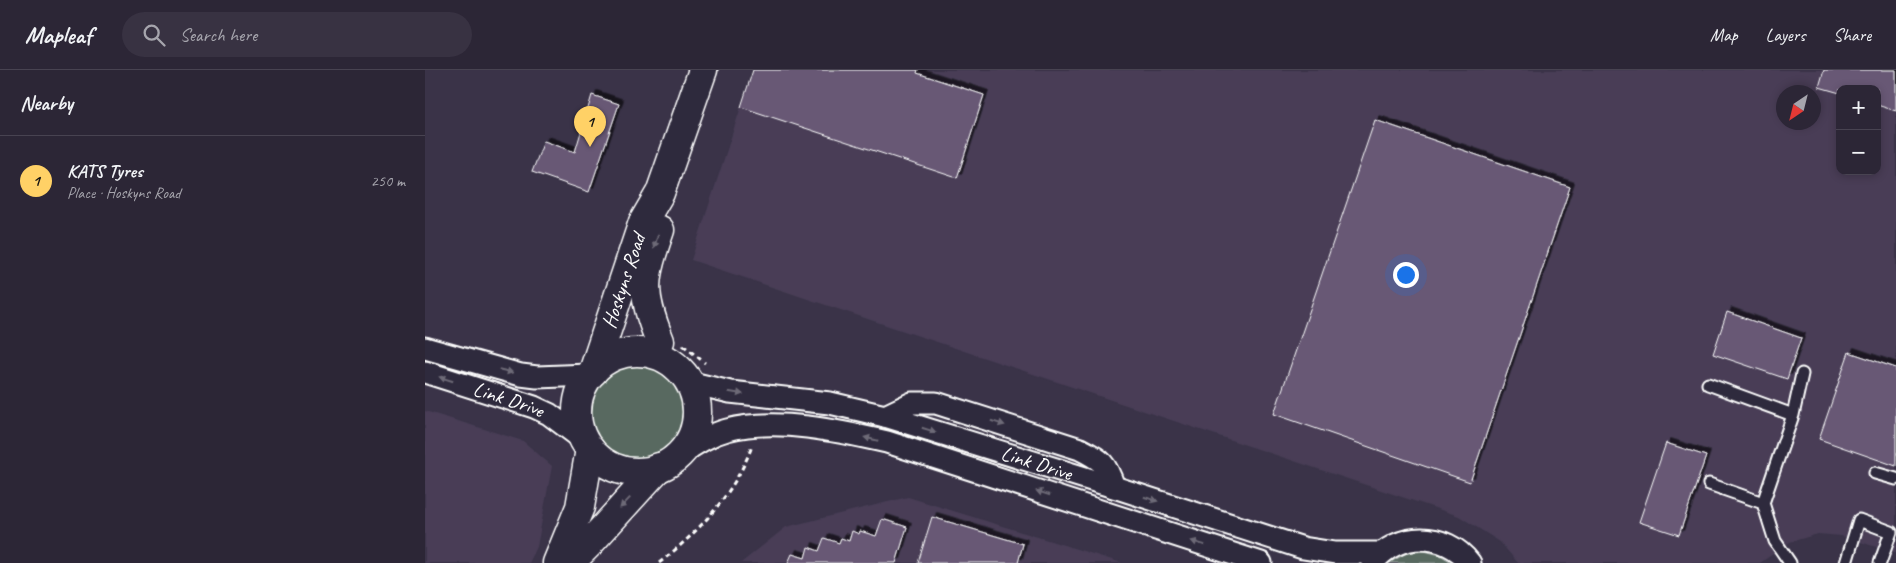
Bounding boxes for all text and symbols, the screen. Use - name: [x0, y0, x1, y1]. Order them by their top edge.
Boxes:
- search box: [122, 12, 472, 57]
- text: Mapleaf: [25, 20, 92, 50]
- icon: search: [140, 21, 168, 49]
- text: Search here: [180, 23, 257, 47]
- text: Map: [1710, 24, 1738, 46]
- text: Layers: [1766, 24, 1805, 46]
- text: Share: [1833, 24, 1871, 46]
- north arrow: [1776, 85, 1821, 130]
- map controls: [1836, 85, 1881, 175]
- button: +: [1836, 85, 1881, 130]
- text: Nearby: [20, 90, 73, 116]
- pin: 1: [574, 106, 606, 147]
- button: −: [1836, 130, 1881, 175]
- text: KATS Tyres: [67, 159, 143, 183]
- text: 1: [32, 171, 40, 191]
- text: 250 m: [371, 171, 405, 191]
- text: Place · Hoskyns Road: [67, 183, 181, 203]
- street label: Hoskyns Road: [596, 228, 652, 332]
- one-way arrow: [652, 234, 660, 249]
- your location: [1393, 262, 1419, 288]
- one-way arrow: [498, 367, 513, 375]
- one-way arrow: [438, 374, 453, 382]
- street label: Link Drive: [470, 375, 550, 423]
- one-way arrow: [728, 389, 744, 397]
- one-way arrow: [990, 419, 1005, 427]
- one-way arrow: [922, 426, 937, 434]
- one-way arrow: [864, 435, 879, 443]
- street label: Link Drive: [998, 440, 1076, 487]
- one-way arrow: [1035, 489, 1050, 497]
- one-way arrow: [1144, 495, 1159, 503]
- one-way arrow: [620, 497, 632, 509]
- one-way arrow: [1190, 538, 1205, 546]

